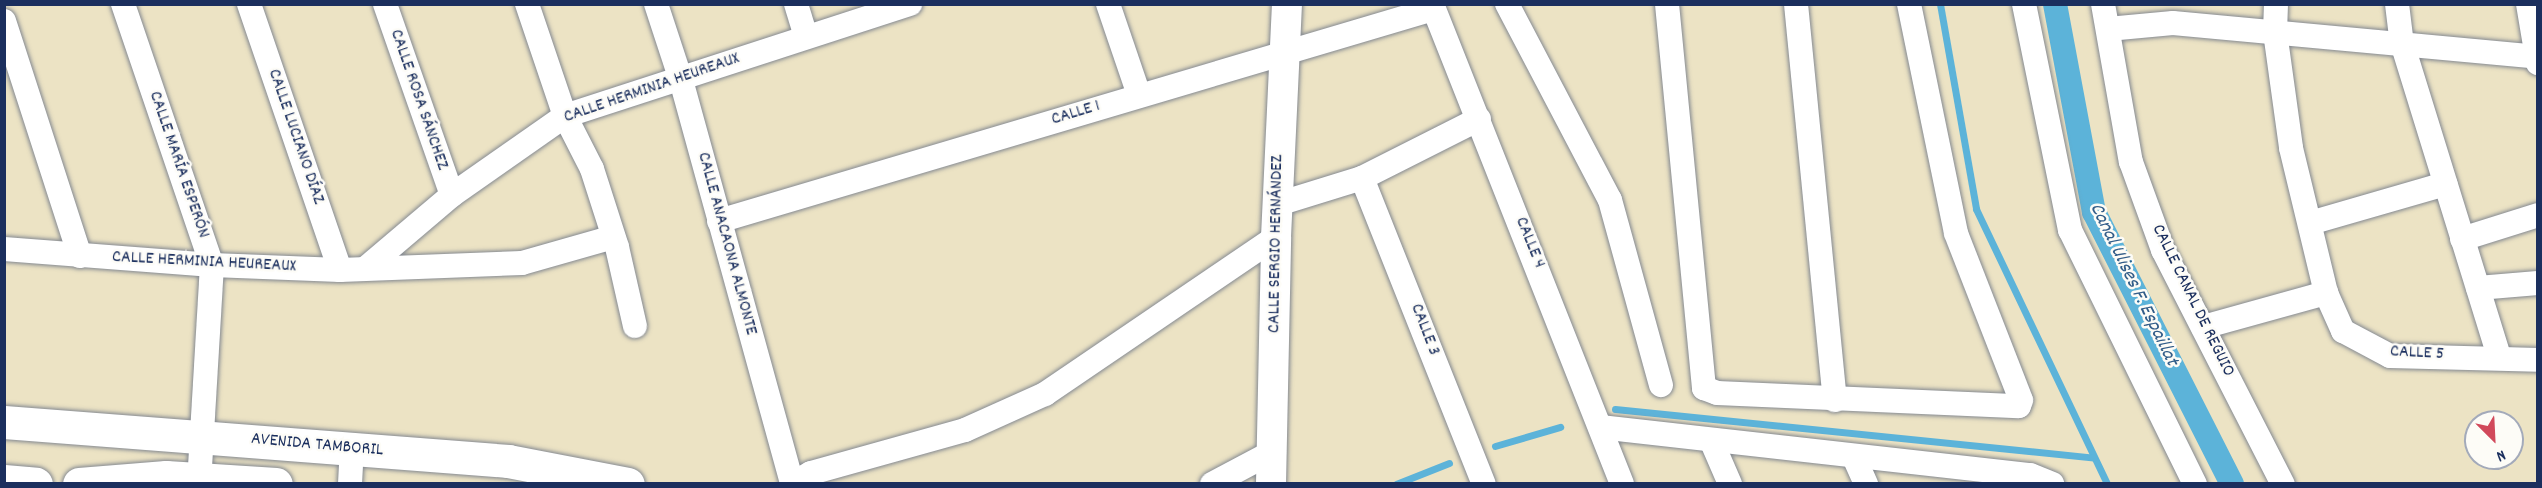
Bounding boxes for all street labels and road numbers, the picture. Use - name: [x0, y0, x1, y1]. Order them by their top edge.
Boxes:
- street label: CALLE ROSA SÁNCHEZ: [384, 27, 452, 173]
- street label: CALLE HERMINIA HEUREAUX: [561, 49, 743, 129]
- street label: CALLE LUCIANO DÍAZ: [262, 67, 328, 207]
- street label: CALLE MARÍA ESPERÓN: [143, 89, 213, 241]
- street label: CALLE 1: [1049, 96, 1103, 132]
- street label: CALLE ANACAONA ALMONTE: [691, 150, 761, 338]
- street label: CALLE SERGIO HERNÁNDEZ: [1265, 155, 1289, 333]
- street label: CALLE 4: [1509, 214, 1549, 272]
- street label: CALLE CANAL DE REGUIO: [2146, 221, 2238, 381]
- street label: CALLE HERMINIA HEUREAUX: [111, 247, 297, 279]
- street label: CALLE 3: [1404, 301, 1444, 359]
- street label: CALLE 5: [2389, 342, 2445, 366]
- street label: AVENIDA TAMBORIL: [250, 429, 384, 463]

